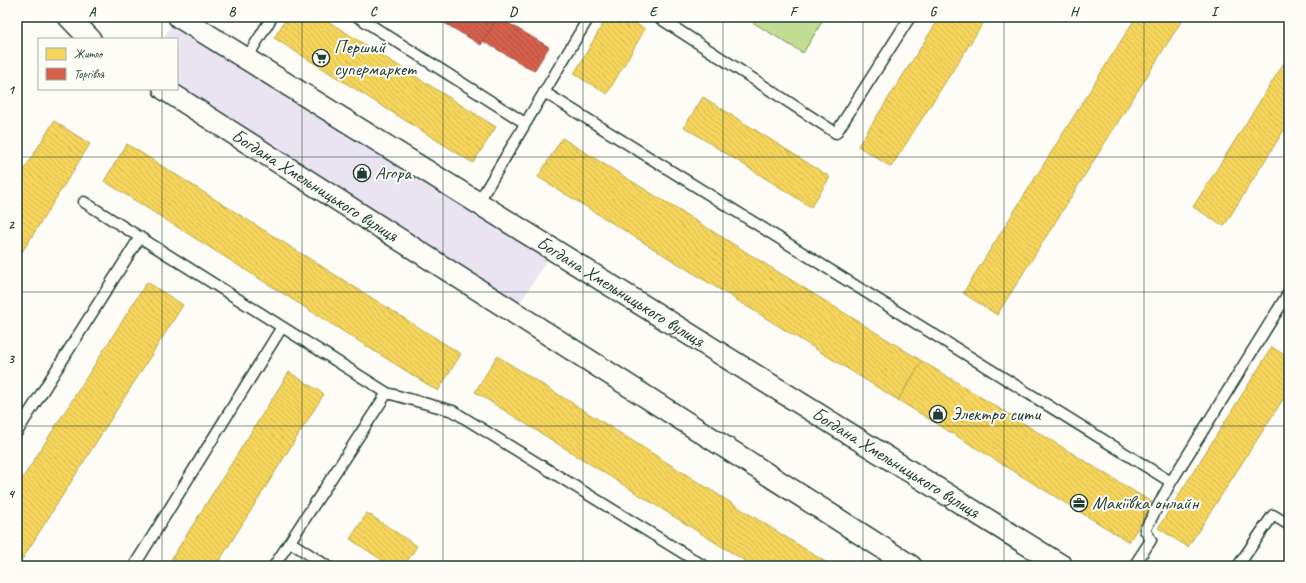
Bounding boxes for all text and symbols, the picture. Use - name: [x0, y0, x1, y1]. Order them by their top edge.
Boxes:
- text: A: [89, 4, 97, 20]
- text: B: [229, 4, 237, 20]
- text: C: [370, 4, 378, 20]
- text: D: [509, 4, 518, 20]
- text: E: [650, 4, 659, 20]
- text: F: [790, 4, 799, 20]
- text: G: [930, 4, 938, 20]
- text: H: [1070, 4, 1080, 20]
- text: I: [1211, 4, 1220, 20]
- place label: Перший супермаркет: [334, 35, 417, 81]
- legend: [38, 38, 178, 90]
- text: Житло: [74, 46, 104, 62]
- supermarket icon: Перший супермаркет: [311, 48, 331, 68]
- text: Торгівля: [74, 66, 105, 82]
- text: 1: [8, 82, 16, 98]
- street label: Богдана Хмельницького вулиця: [227, 123, 404, 248]
- place label: Агора: [375, 161, 412, 185]
- shop icon: Агора: [352, 163, 372, 183]
- text: 2: [8, 217, 15, 233]
- street label: Богдана Хмельницького вулиця: [532, 230, 710, 353]
- text: 3: [8, 351, 15, 367]
- street label: Богдана Хмельницького вулиця: [807, 402, 985, 524]
- place label: Электро сити: [951, 402, 1041, 426]
- shop icon: Электро сити: [928, 404, 948, 424]
- text: 4: [8, 486, 16, 502]
- place label: Макіївка онлайн: [1092, 491, 1200, 515]
- office icon: Макіївка онлайн: [1069, 493, 1089, 513]

